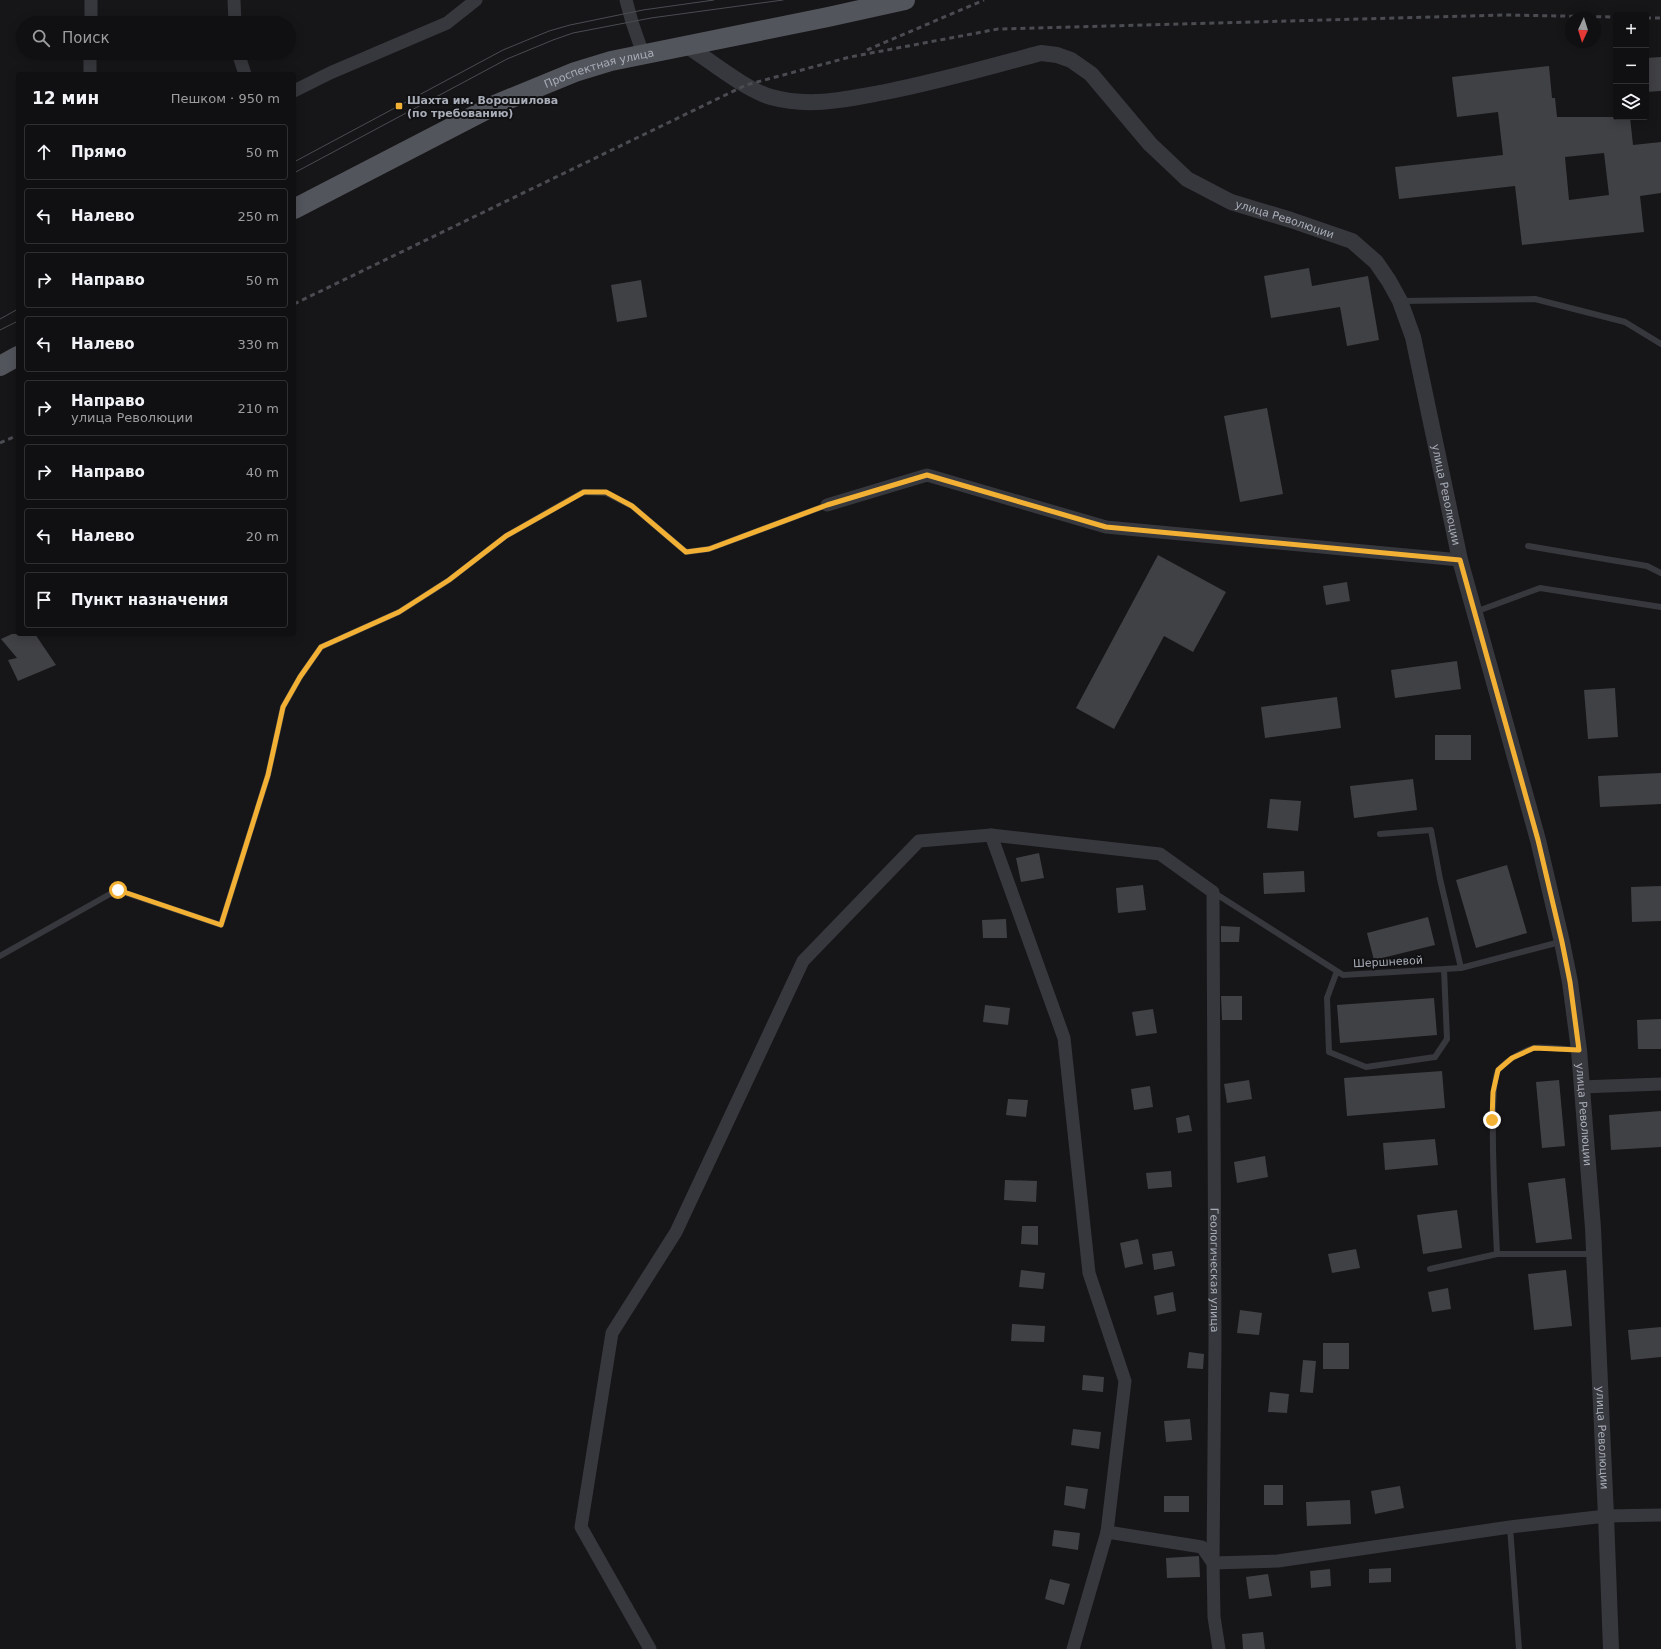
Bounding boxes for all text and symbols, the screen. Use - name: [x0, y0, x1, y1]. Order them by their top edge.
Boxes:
- north arrow: [1565, 12, 1601, 48]
- map controls: [1613, 12, 1649, 120]
- button: +: [1613, 12, 1649, 48]
- search box: [16, 16, 296, 60]
- icon: search: [30, 27, 52, 49]
- text: Поиск: [62, 29, 110, 47]
- street label: Проспектная улица: [542, 46, 655, 91]
- button: −: [1613, 48, 1649, 84]
- button: layers: [1613, 84, 1649, 120]
- text: 12 мин: [32, 88, 99, 108]
- text: Пешком · 950 m: [171, 91, 280, 106]
- place label: Шахта им. Ворошилова (по требованию): [407, 94, 558, 120]
- marker: Шахта им. Ворошилова (по требованию): [394, 101, 404, 111]
- icon: ahead: [33, 141, 55, 163]
- text: Прямо: [71, 143, 127, 161]
- text: 50 m: [246, 145, 279, 160]
- street label: улица Революции: [1234, 197, 1336, 241]
- icon: left: [33, 205, 55, 227]
- text: Налево: [71, 207, 135, 225]
- text: 250 m: [237, 209, 279, 224]
- icon: right: [33, 269, 55, 291]
- text: Направо: [71, 271, 145, 289]
- text: 50 m: [246, 273, 279, 288]
- icon: left: [33, 333, 55, 355]
- text: Налево: [71, 335, 135, 353]
- text: 330 m: [237, 337, 279, 352]
- text: Направо: [71, 392, 145, 410]
- icon: right: [33, 397, 55, 419]
- text: 210 m: [237, 401, 279, 416]
- text: улица Революции: [71, 410, 193, 425]
- street label: улица Революции: [1429, 443, 1463, 547]
- icon: right: [33, 461, 55, 483]
- text: Направо: [71, 463, 145, 481]
- text: 40 m: [246, 465, 279, 480]
- icon: left: [33, 525, 55, 547]
- text: Налево: [71, 527, 135, 545]
- text: 20 m: [246, 529, 279, 544]
- icon: arrive: [33, 589, 55, 611]
- text: Пункт назначения: [71, 591, 228, 609]
- route start: [109, 881, 127, 899]
- street label: Шершневой: [1353, 954, 1423, 970]
- street label: улица Революции: [1574, 1062, 1595, 1166]
- route end: [1483, 1111, 1501, 1129]
- street label: Геологическая улица: [1208, 1208, 1221, 1333]
- street label: улица Революции: [1594, 1386, 1611, 1490]

